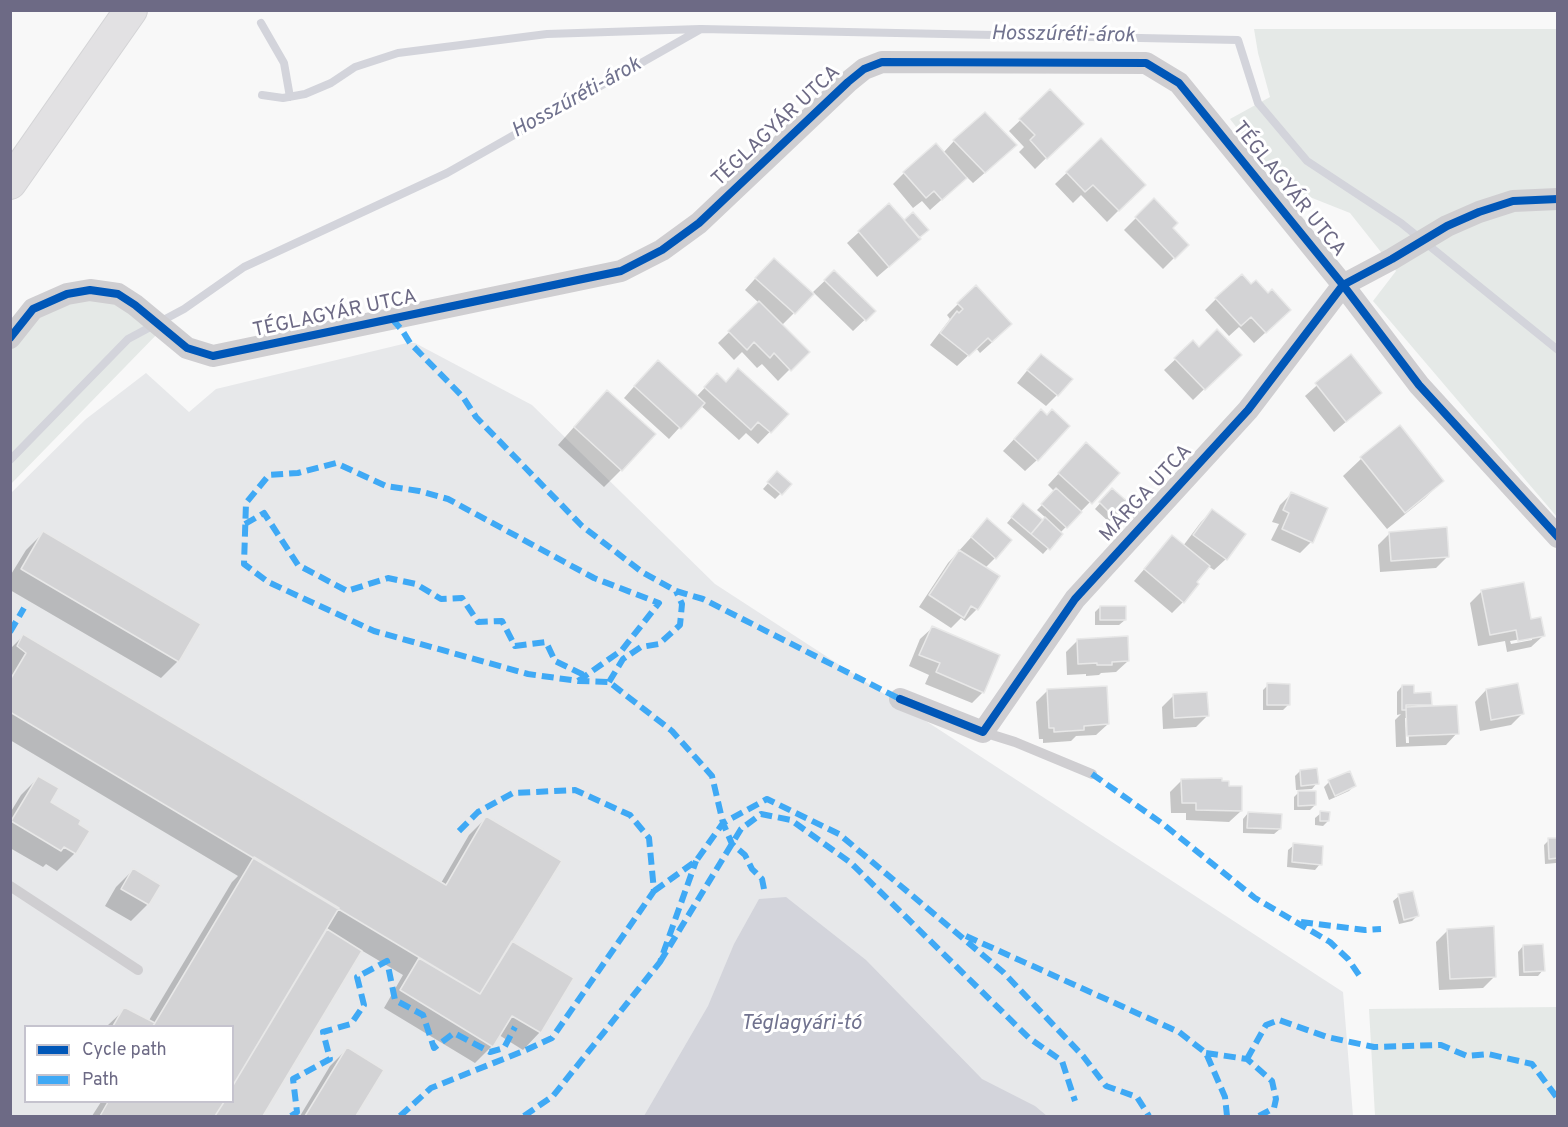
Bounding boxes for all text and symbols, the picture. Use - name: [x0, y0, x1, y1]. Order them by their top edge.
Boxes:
- water label: Hosszúréti-árok: [991, 22, 1135, 50]
- water label: Hosszúréti-árok: [508, 53, 646, 145]
- street label: TÉGLAGYÁR UTCA: [708, 61, 846, 193]
- street label: TÉGLAGYÁR UTCA: [1226, 118, 1350, 262]
- street label: TÉGLAGYÁR UTCA: [251, 286, 419, 344]
- street label: MÁRGA UTCA: [1096, 440, 1198, 548]
- water label: Téglagyári-tó: [741, 1012, 861, 1038]
- legend: [24, 1025, 234, 1103]
- text: Cycle path: [82, 1039, 167, 1062]
- text: Path: [82, 1069, 119, 1092]

